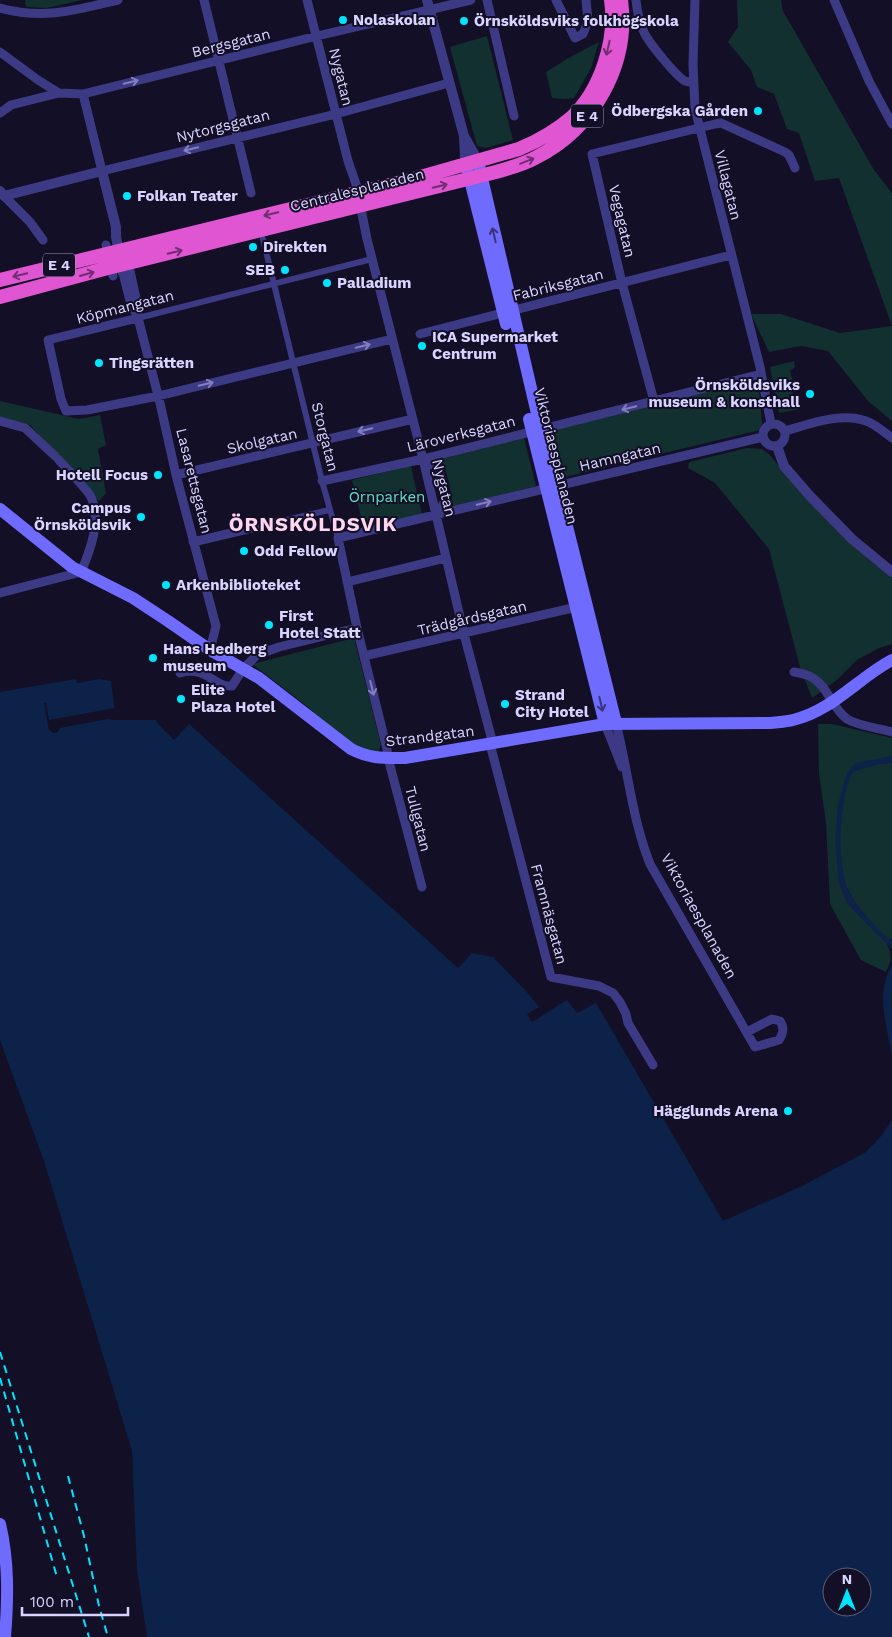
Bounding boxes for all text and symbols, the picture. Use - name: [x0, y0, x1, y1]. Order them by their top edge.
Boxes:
- place label: Nolaskolan: [353, 11, 436, 29]
- place label: Örnsköldsviks folkhögskola: [474, 12, 679, 30]
- marker: Nolaskolan: [337, 14, 349, 26]
- marker: Örnsköldsviks folkhögskola: [458, 15, 470, 27]
- street label: Bergsgatan: [190, 25, 272, 61]
- one-way arrow: [603, 40, 612, 56]
- street label: Nygatan: [325, 46, 357, 108]
- one-way arrow: [122, 77, 138, 86]
- place label: Ödbergska Gården: [611, 102, 748, 120]
- road number: E 4: [571, 104, 603, 128]
- marker: Ödbergska Gården: [752, 105, 764, 117]
- street label: Nytorgsgatan: [174, 106, 272, 146]
- one-way arrow: [183, 145, 199, 154]
- street label: Villagatan: [711, 148, 745, 222]
- one-way arrow: [519, 156, 534, 166]
- street label: Centralesplanaden: [288, 165, 426, 215]
- one-way arrow: [432, 181, 448, 190]
- street label: Vegagatan: [605, 183, 639, 259]
- place label: Folkan Teater: [137, 187, 238, 205]
- marker: Folkan Teater: [121, 190, 133, 202]
- one-way arrow: [263, 210, 279, 219]
- one-way arrow: [489, 227, 498, 243]
- place label: Direkten: [263, 238, 327, 256]
- marker: Direkten: [247, 241, 259, 253]
- one-way arrow: [167, 247, 183, 256]
- road number: E 4: [43, 254, 75, 276]
- place label: SEB: [246, 261, 275, 279]
- marker: SEB: [279, 264, 291, 276]
- street label: Fabriksgatan: [511, 265, 605, 305]
- one-way arrow: [79, 268, 95, 278]
- one-way arrow: [12, 271, 28, 280]
- place label: Palladium: [337, 274, 411, 292]
- marker: Palladium: [321, 277, 333, 289]
- street label: Köpmangatan: [74, 286, 176, 328]
- place label: ICA Supermarket Centrum: [432, 328, 558, 363]
- marker: ICA Supermarket Centrum: [416, 340, 428, 352]
- one-way arrow: [355, 341, 371, 350]
- place label: Tingsrätten: [109, 354, 194, 372]
- marker: Tingsrätten: [93, 357, 105, 369]
- place label: Örnsköldsviks museum & konsthall: [649, 376, 800, 411]
- one-way arrow: [197, 379, 213, 388]
- street label: Viktoriaesplanaden: [530, 386, 582, 526]
- marker: Örnsköldsviks museum & konsthall: [804, 388, 816, 400]
- street label: Storgatan: [308, 400, 342, 474]
- one-way arrow: [622, 403, 638, 413]
- street label: Läroverksgatan: [405, 412, 517, 456]
- street label: Skolgatan: [225, 424, 299, 458]
- street label: Lasarettsgatan: [172, 426, 216, 536]
- one-way arrow: [358, 426, 374, 435]
- street label: Hamngatan: [577, 439, 663, 475]
- street label: Nygatan: [428, 457, 460, 519]
- place label: Hotell Focus: [56, 466, 148, 484]
- marker: Hotell Focus: [152, 469, 164, 481]
- park label: Örnparken: [349, 488, 425, 506]
- one-way arrow: [475, 498, 491, 507]
- place label: Campus Örnsköldsvik: [34, 499, 132, 534]
- marker: Campus Örnsköldsvik: [135, 511, 147, 523]
- district label: ÖRNSKÖLDSVIK: [229, 512, 397, 536]
- place label: Odd Fellow: [254, 542, 338, 560]
- marker: Odd Fellow: [238, 545, 250, 557]
- place label: Arkenbiblioteket: [176, 576, 301, 594]
- marker: Arkenbiblioteket: [160, 579, 172, 591]
- street label: Trädgårdsgatan: [416, 597, 528, 639]
- place label: First Hotel Statt: [279, 607, 361, 642]
- marker: First Hotel Statt: [263, 619, 275, 631]
- place label: Hans Hedberg museum: [163, 640, 267, 675]
- marker: Hans Hedberg museum: [147, 652, 159, 664]
- one-way arrow: [368, 680, 377, 696]
- place label: Elite Plaza Hotel: [191, 681, 276, 716]
- place label: Strand City Hotel: [515, 686, 589, 721]
- marker: Elite Plaza Hotel: [175, 693, 187, 705]
- one-way arrow: [597, 696, 606, 712]
- marker: Strand City Hotel: [499, 698, 511, 710]
- street label: Strandgatan: [385, 722, 475, 750]
- street label: Tullgatan: [401, 784, 435, 854]
- street label: Viktoriaesplanaden: [657, 850, 741, 982]
- street label: Framnäsgatan: [527, 862, 571, 966]
- place label: Hägglunds Arena: [653, 1102, 778, 1120]
- marker: Hägglunds Arena: [782, 1105, 794, 1117]
- north arrow: [822, 1567, 872, 1617]
- text: N: [842, 1571, 852, 1587]
- scale bar: [22, 1584, 129, 1616]
- text: 100 m: [30, 1593, 74, 1611]

